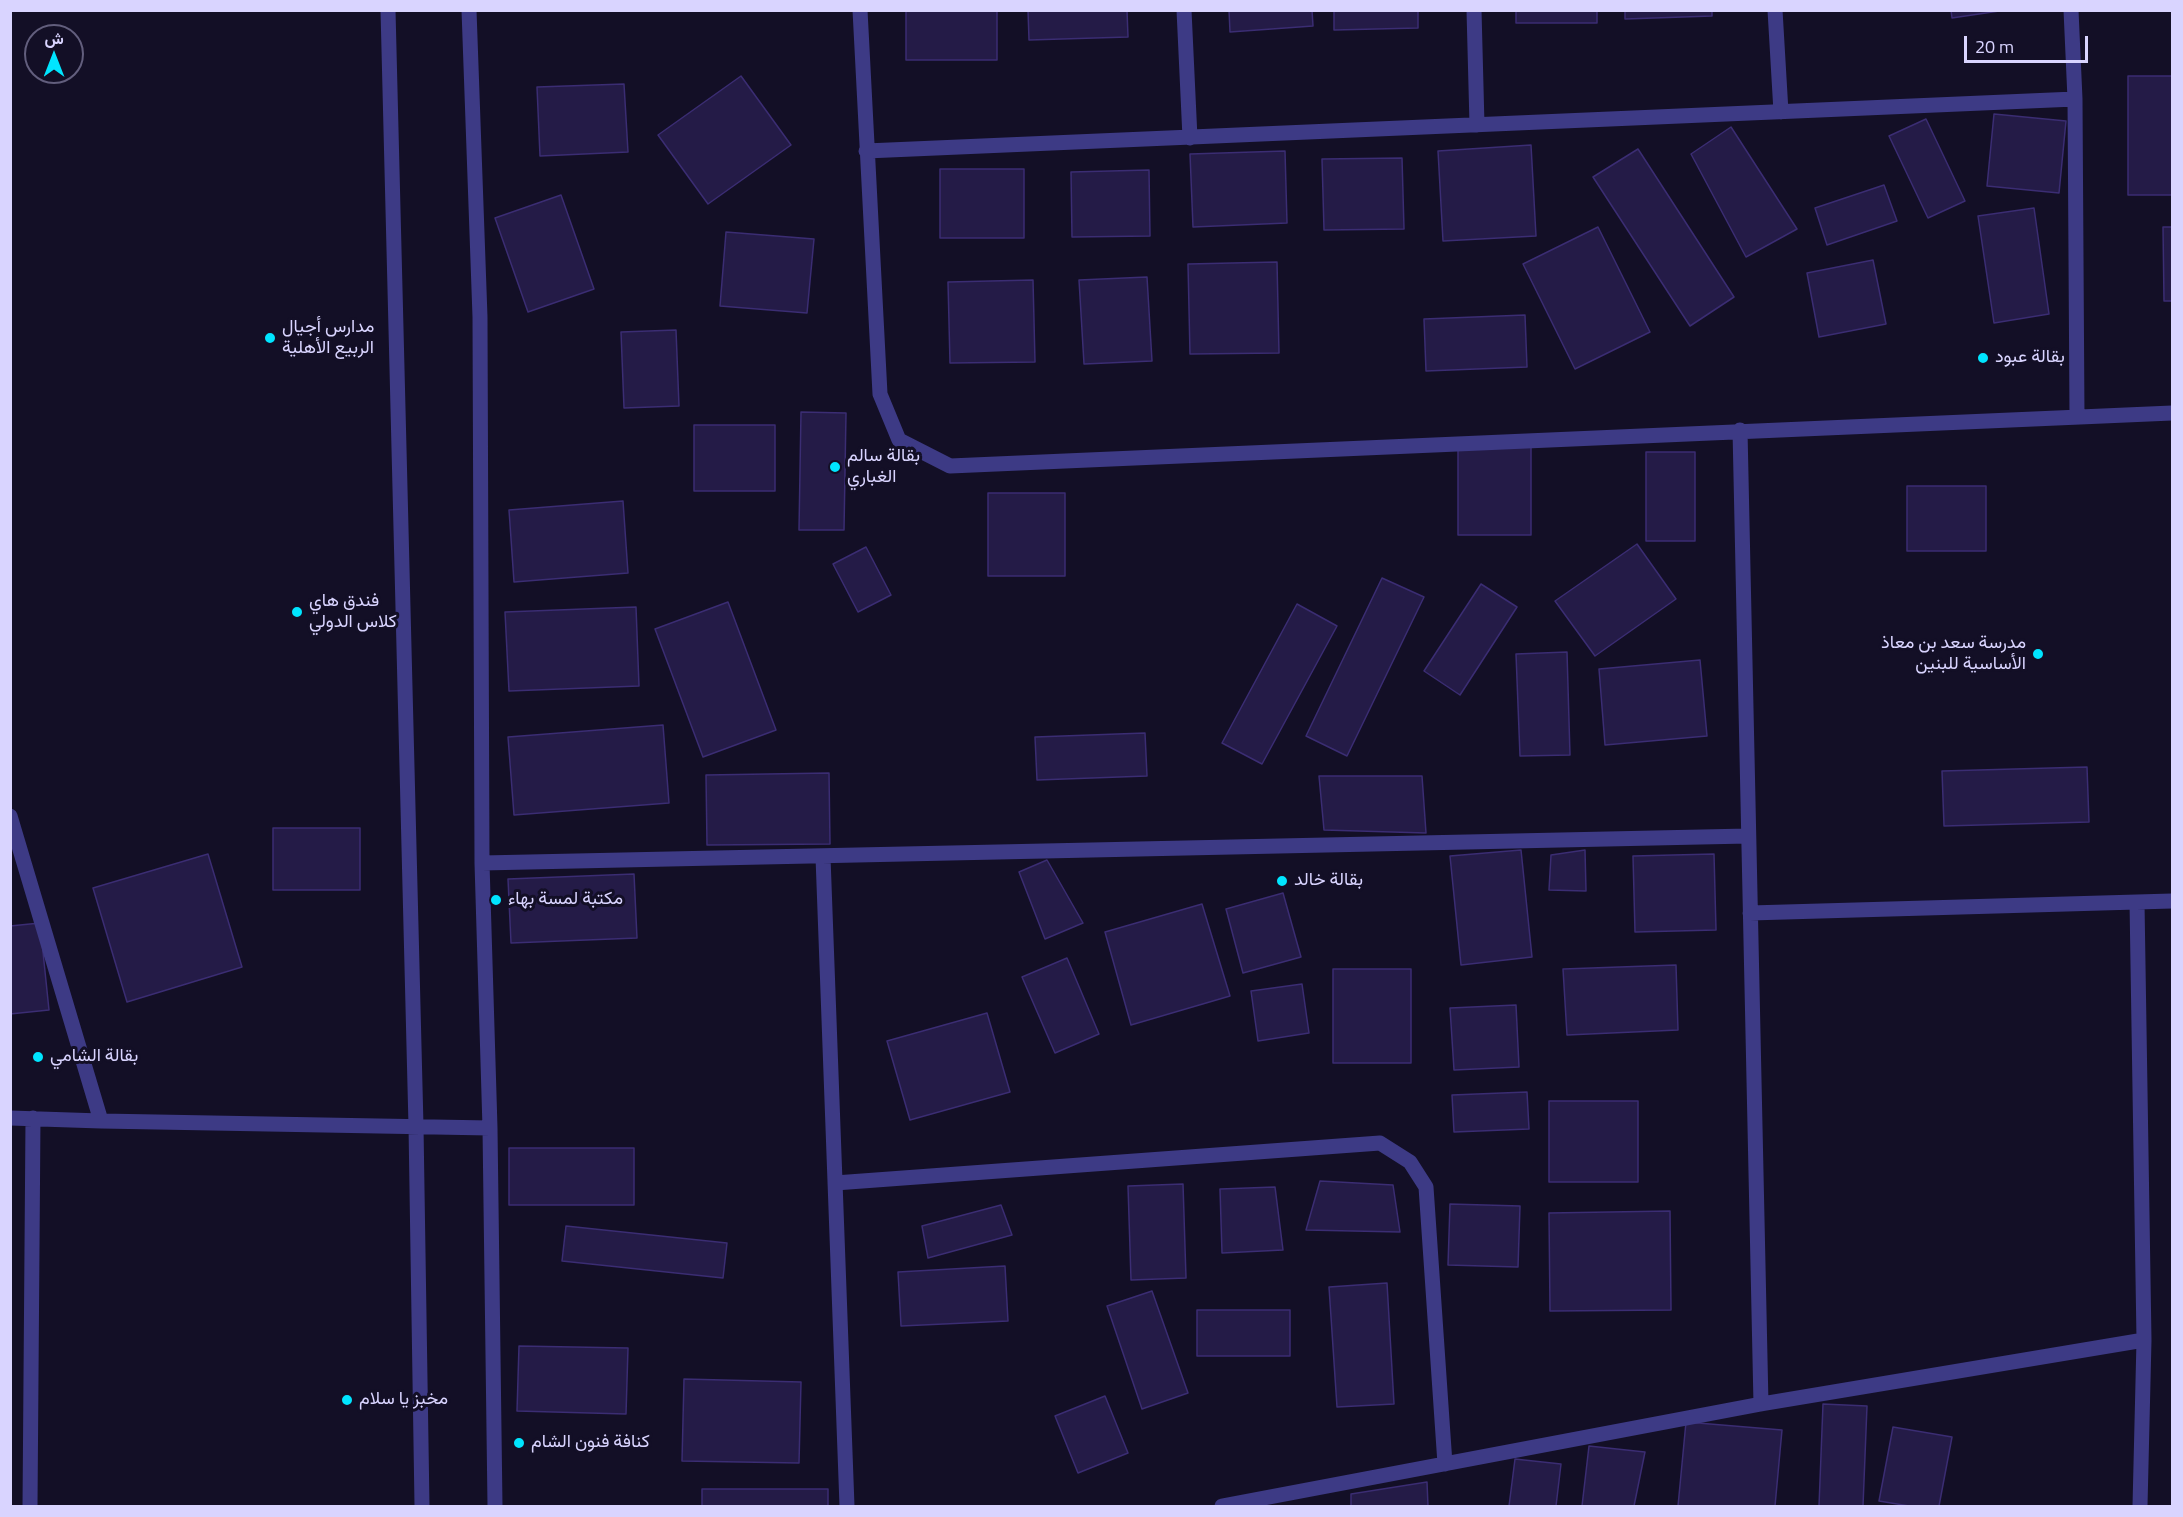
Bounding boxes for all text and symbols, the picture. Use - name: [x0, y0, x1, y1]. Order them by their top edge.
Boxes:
- north arrow: [24, 24, 84, 84]
- scale bar: [1967, 24, 2092, 62]
- text: ش: [44, 26, 64, 50]
- text: 20 m: [1975, 33, 2014, 60]
- place label: مدارس أجيال الربيع الأهلية: [282, 317, 374, 360]
- marker: مدارس أجيال الربيع الأهلية: [263, 331, 277, 345]
- place label: بقالة عبود: [1995, 347, 2065, 369]
- marker: بقالة عبود: [1976, 351, 1990, 365]
- place label: بقالة سالم الغباري: [847, 446, 920, 488]
- marker: بقالة سالم الغباري: [828, 460, 842, 474]
- place label: فندق هاي كلاس الدولي: [309, 591, 397, 634]
- marker: فندق هاي كلاس الدولي: [290, 605, 304, 619]
- place label: مدرسة سعد بن معاذ الأساسية للبنين: [1881, 633, 2026, 676]
- marker: مدرسة سعد بن معاذ الأساسية للبنين: [2031, 647, 2045, 661]
- place label: بقالة خالد: [1294, 870, 1363, 892]
- marker: بقالة خالد: [1275, 874, 1289, 888]
- place label: مكتبة لمسة بهاء: [508, 889, 623, 911]
- marker: مكتبة لمسة بهاء: [489, 893, 503, 907]
- place label: بقالة الشامي: [50, 1046, 138, 1068]
- marker: بقالة الشامي: [31, 1050, 45, 1064]
- place label: مخبز يا سلام: [359, 1389, 448, 1411]
- marker: مخبز يا سلام: [340, 1393, 354, 1407]
- place label: كنافة فنون الشام: [531, 1432, 650, 1454]
- marker: كنافة فنون الشام: [512, 1436, 526, 1450]

